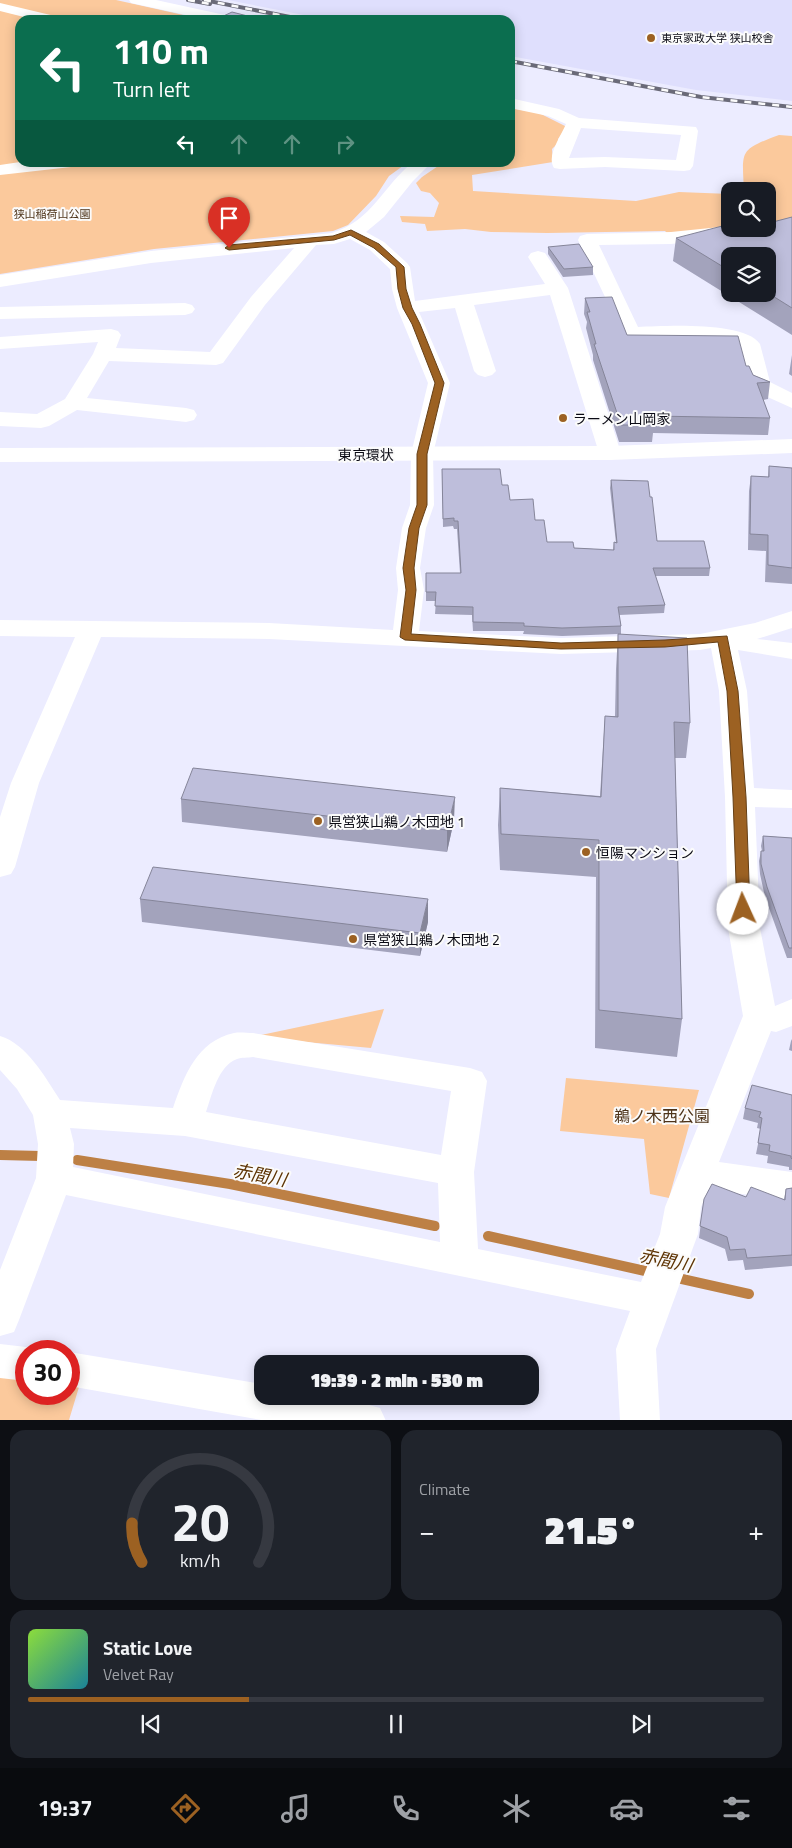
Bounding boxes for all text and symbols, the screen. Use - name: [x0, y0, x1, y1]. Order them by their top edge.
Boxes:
- text: 110 m: [113, 24, 209, 78]
- place label: 東京家政大学 狭山校舎: [661, 30, 773, 46]
- marker: 東京家政大学 狭山校舎: [645, 32, 657, 44]
- icon: left: [30, 35, 95, 100]
- text: Turn left: [113, 72, 190, 106]
- icon: left: [172, 130, 200, 158]
- icon: ahead: [225, 130, 253, 158]
- icon: ahead: [278, 130, 306, 158]
- icon: right: [331, 130, 359, 158]
- map controls: [721, 182, 776, 302]
- button: search: [721, 182, 776, 237]
- pin: [208, 197, 250, 248]
- icon: arrive: [215, 204, 243, 232]
- park label: 狭山稲荷山公園: [14, 206, 91, 222]
- button: layers: [721, 247, 776, 302]
- place label: ラーメン山岡家: [573, 408, 670, 429]
- marker: ラーメン山岡家: [557, 412, 569, 424]
- street label: 東京環状: [338, 444, 394, 465]
- place label: 県営狭山鵜ノ木団地 1: [328, 811, 465, 832]
- marker: 県営狭山鵜ノ木団地 1: [312, 815, 324, 827]
- place label: 恒陽マンション: [596, 842, 694, 863]
- marker: 恒陽マンション: [580, 846, 592, 858]
- position arrow: [716, 882, 768, 934]
- place label: 県営狭山鵜ノ木団地 2: [363, 929, 500, 950]
- marker: 県営狭山鵜ノ木団地 2: [347, 933, 359, 945]
- park label: 鵜ノ木西公園: [614, 1104, 710, 1128]
- water label: 赤間川: [231, 1157, 291, 1194]
- water label: 赤間川: [637, 1241, 697, 1279]
- speed limit sign: 30: [15, 1340, 80, 1405]
- text: 19:39 · 2 min · 530 m: [310, 1365, 483, 1394]
- text: Climate: [419, 1477, 470, 1501]
- text: 20: [171, 1482, 230, 1561]
- text: 21.5°: [544, 1501, 639, 1559]
- text: −: [419, 1509, 435, 1552]
- text: +: [748, 1509, 764, 1552]
- text: km/h: [180, 1547, 221, 1574]
- text: Static Love: [103, 1633, 192, 1662]
- text: Velvet Ray: [103, 1662, 174, 1686]
- icon: previous: [137, 1710, 165, 1738]
- icon: pause: [382, 1710, 410, 1738]
- icon: next: [627, 1710, 655, 1738]
- text: 19:37: [38, 1791, 93, 1825]
- icon: directions: [168, 1791, 203, 1826]
- icon: music: [278, 1791, 313, 1826]
- icon: phone: [388, 1791, 423, 1826]
- icon: climate: [499, 1791, 534, 1826]
- icon: car: [609, 1791, 644, 1826]
- icon: filters: [719, 1791, 754, 1826]

